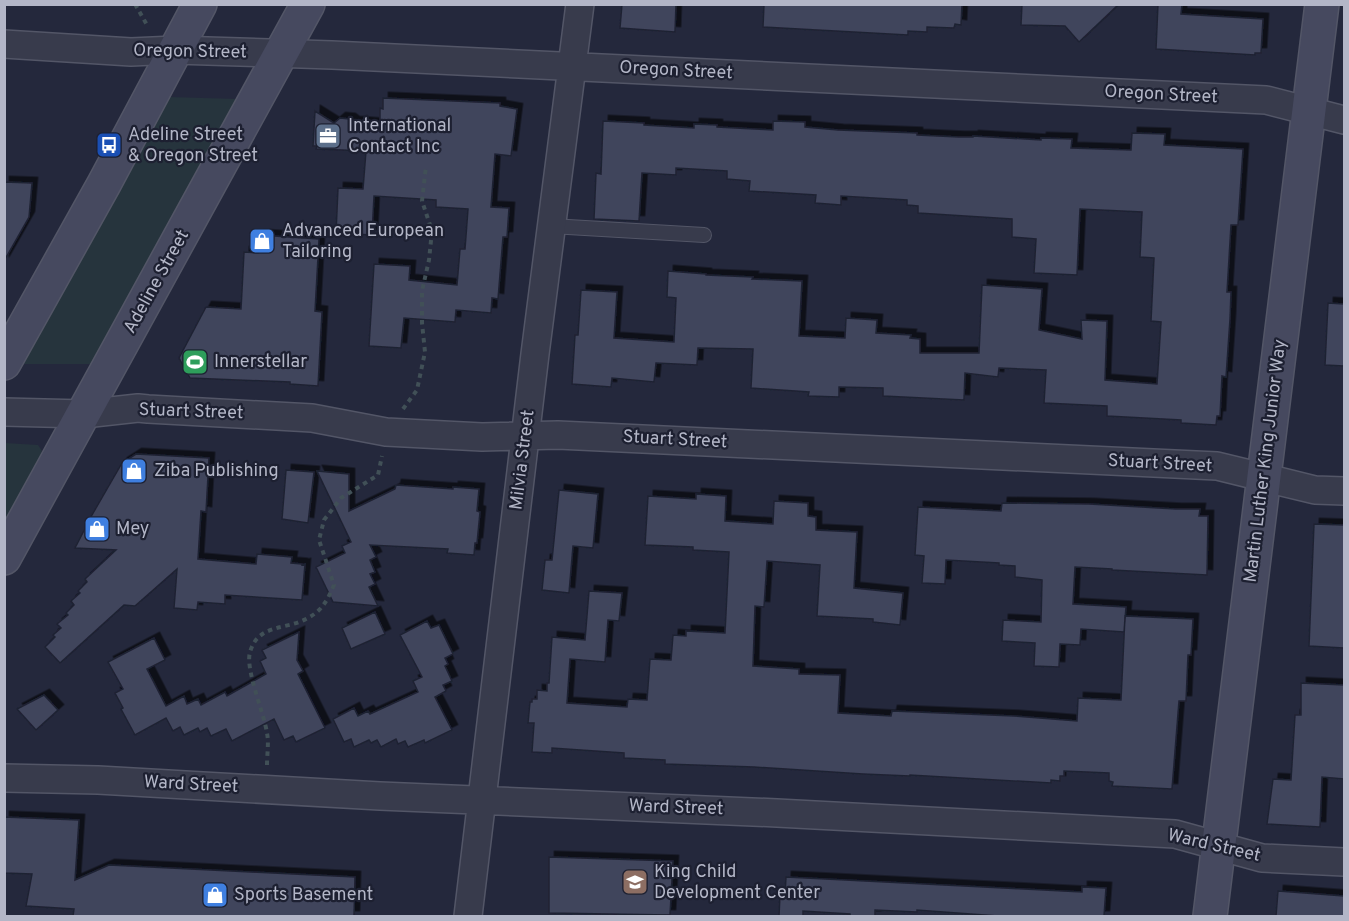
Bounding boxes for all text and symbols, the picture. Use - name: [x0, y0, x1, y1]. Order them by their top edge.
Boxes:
- street label: Oregon Street: [133, 40, 247, 64]
- street label: Oregon Street: [619, 57, 733, 85]
- street label: Oregon Street: [1104, 81, 1218, 109]
- place label: International Contact Inc: [348, 115, 451, 159]
- office icon: International Contact Inc: [313, 121, 343, 151]
- place label: Adeline Street & Oregon Street: [128, 124, 258, 168]
- bus stop icon: Adeline Street & Oregon Street: [94, 130, 124, 160]
- place label: Advanced European Tailoring: [282, 220, 444, 264]
- street label: Adeline Street: [119, 226, 195, 338]
- shop icon: Advanced European Tailoring: [247, 226, 277, 256]
- street label: Martin Luther King Junior Way: [1240, 338, 1292, 584]
- sports icon: Innerstellar: [180, 347, 210, 377]
- place label: Innerstellar: [214, 351, 307, 374]
- street label: Stuart Street: [138, 399, 244, 425]
- street label: Milvia Street: [505, 409, 541, 511]
- street label: Stuart Street: [622, 426, 728, 454]
- street label: Stuart Street: [1107, 450, 1213, 478]
- shop icon: Ziba Publishing: [119, 456, 149, 486]
- place label: Ziba Publishing: [154, 460, 279, 483]
- shop icon: Mey: [82, 514, 112, 544]
- place label: Mey: [116, 518, 149, 541]
- street label: Ward Street: [143, 771, 239, 799]
- street label: Ward Street: [628, 795, 724, 821]
- street label: Ward Street: [1165, 824, 1263, 868]
- place label: King Child Development Center: [654, 861, 820, 905]
- school or university icon: King Child Development Center: [620, 867, 650, 897]
- shop icon: Sports Basement: [200, 880, 230, 910]
- place label: Sports Basement: [234, 884, 373, 907]

